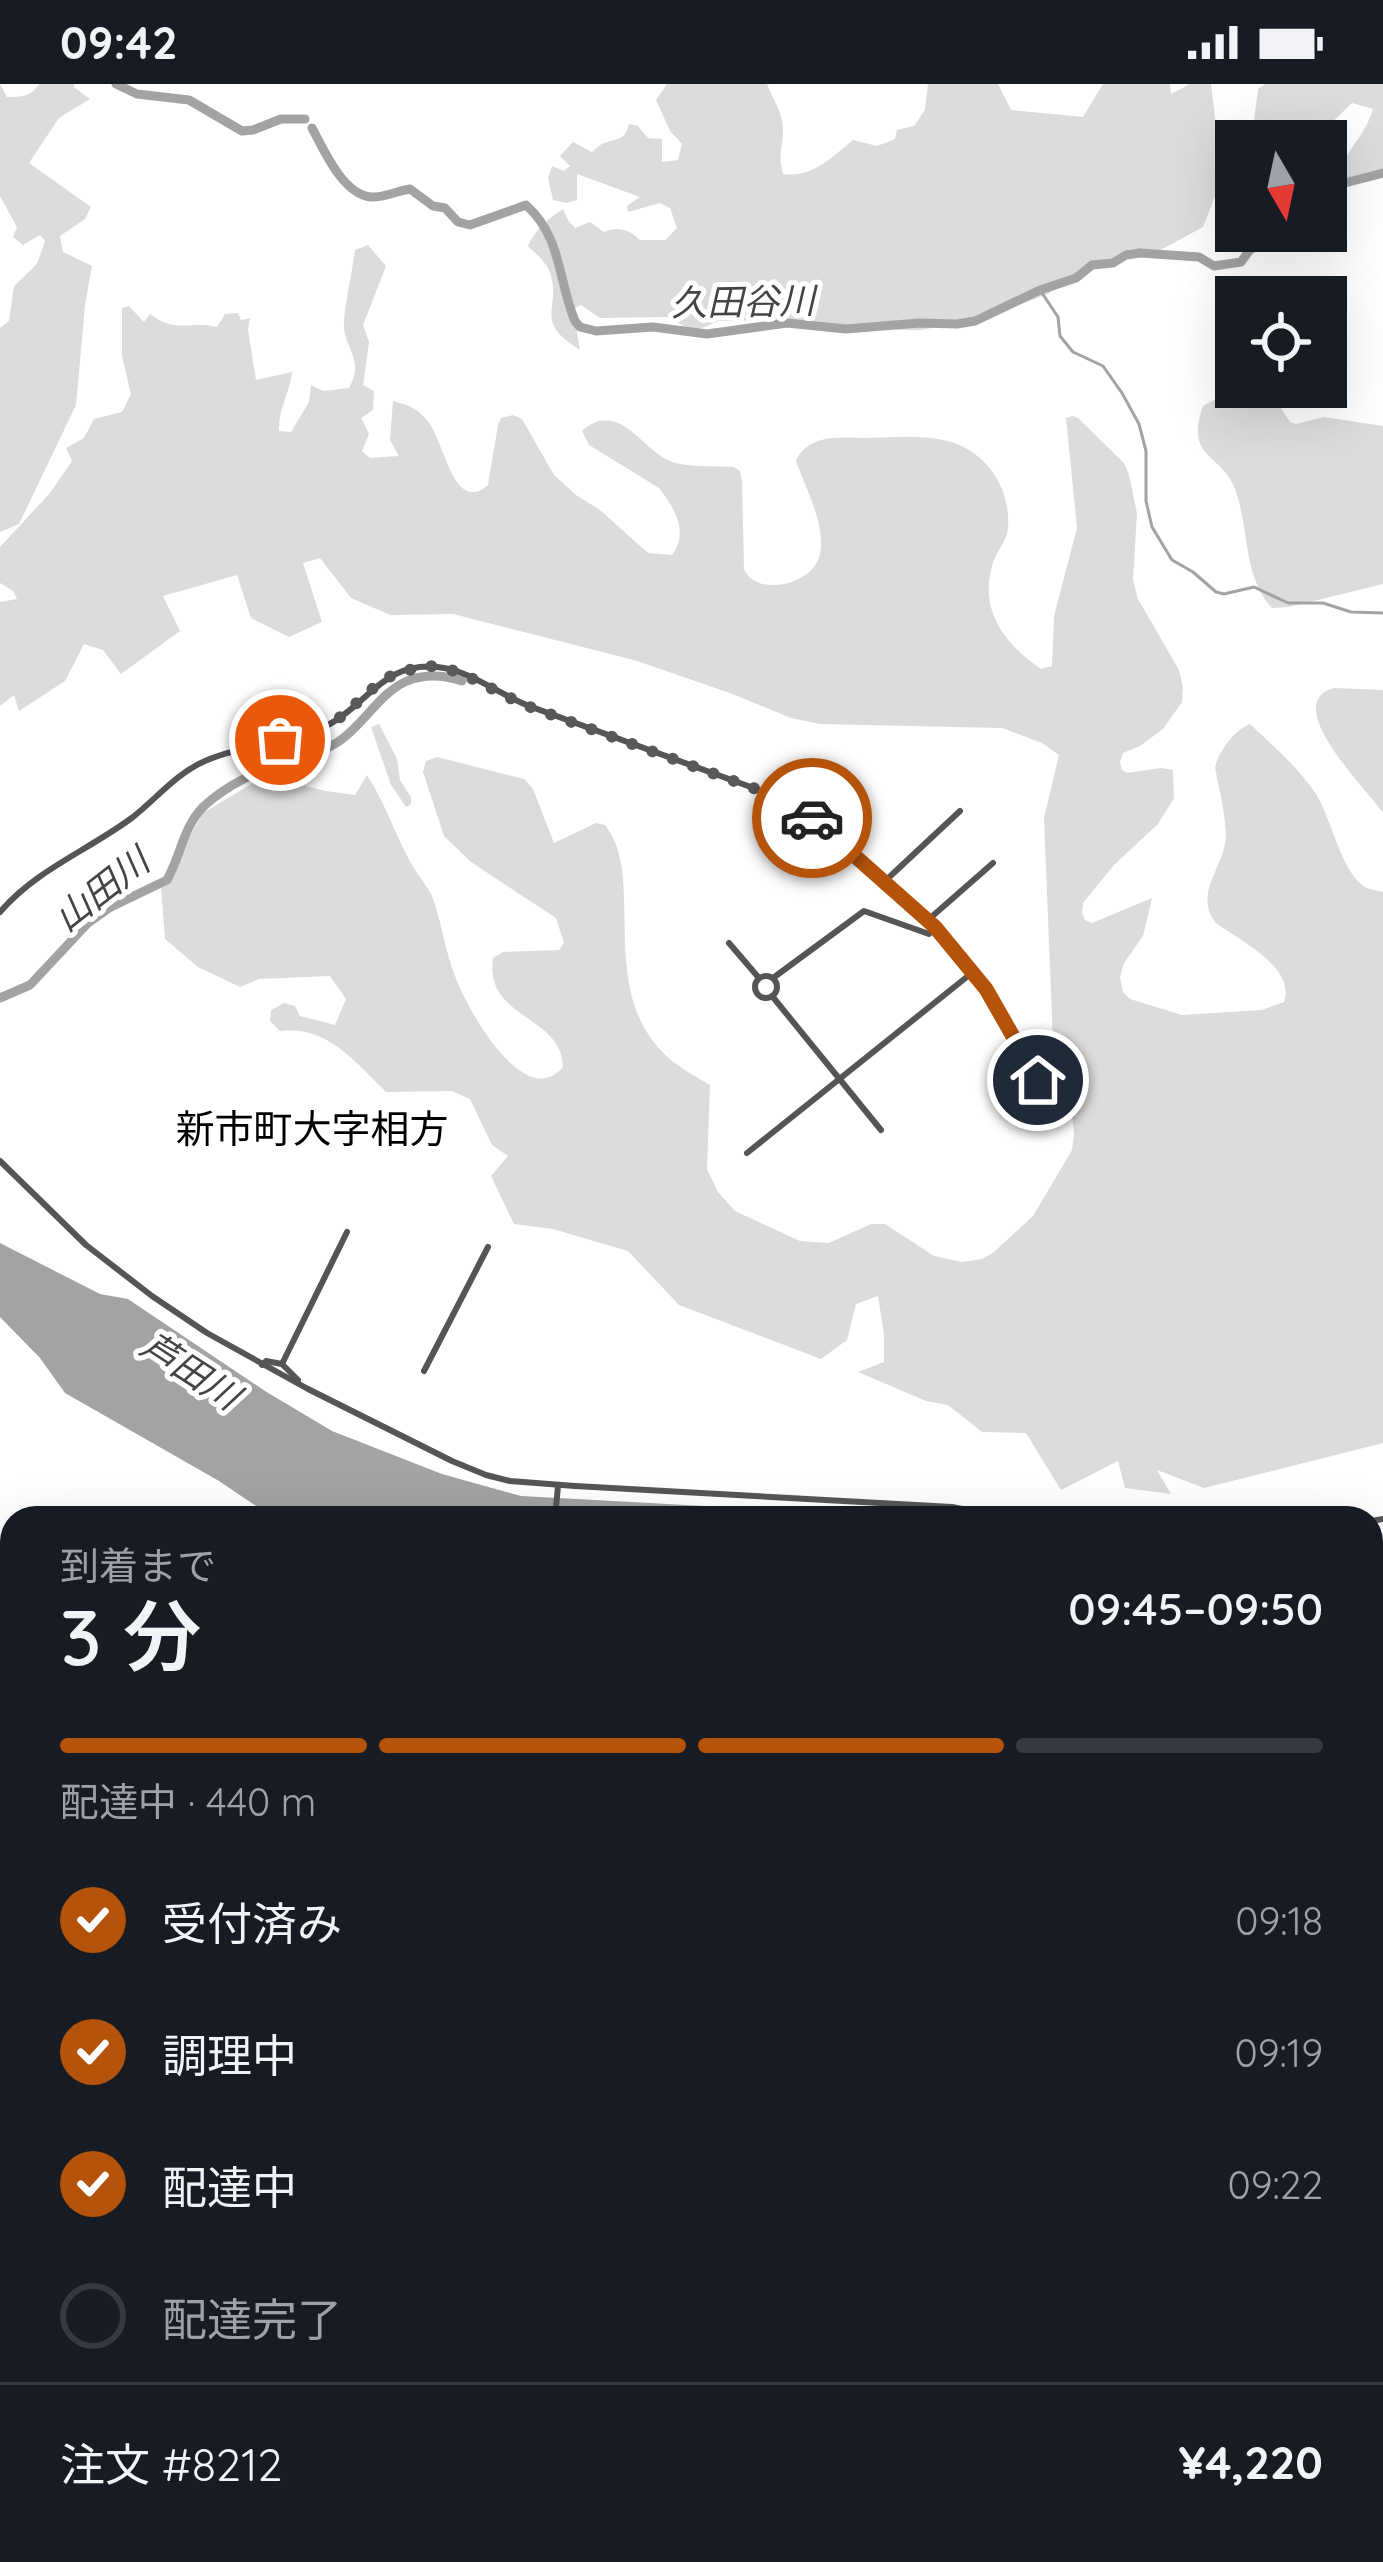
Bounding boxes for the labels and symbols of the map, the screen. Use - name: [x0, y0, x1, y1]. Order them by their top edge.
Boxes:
- north arrow: [1215, 120, 1347, 252]
- water label: 久田谷川: [671, 277, 819, 325]
- pin: [229, 689, 331, 791]
- courier: [752, 758, 872, 878]
- water label: 山田川: [45, 836, 161, 940]
- pin: [987, 1029, 1089, 1131]
- district label: 新市町大字相方: [175, 1104, 449, 1153]
- water label: 芦田川: [133, 1322, 252, 1420]

